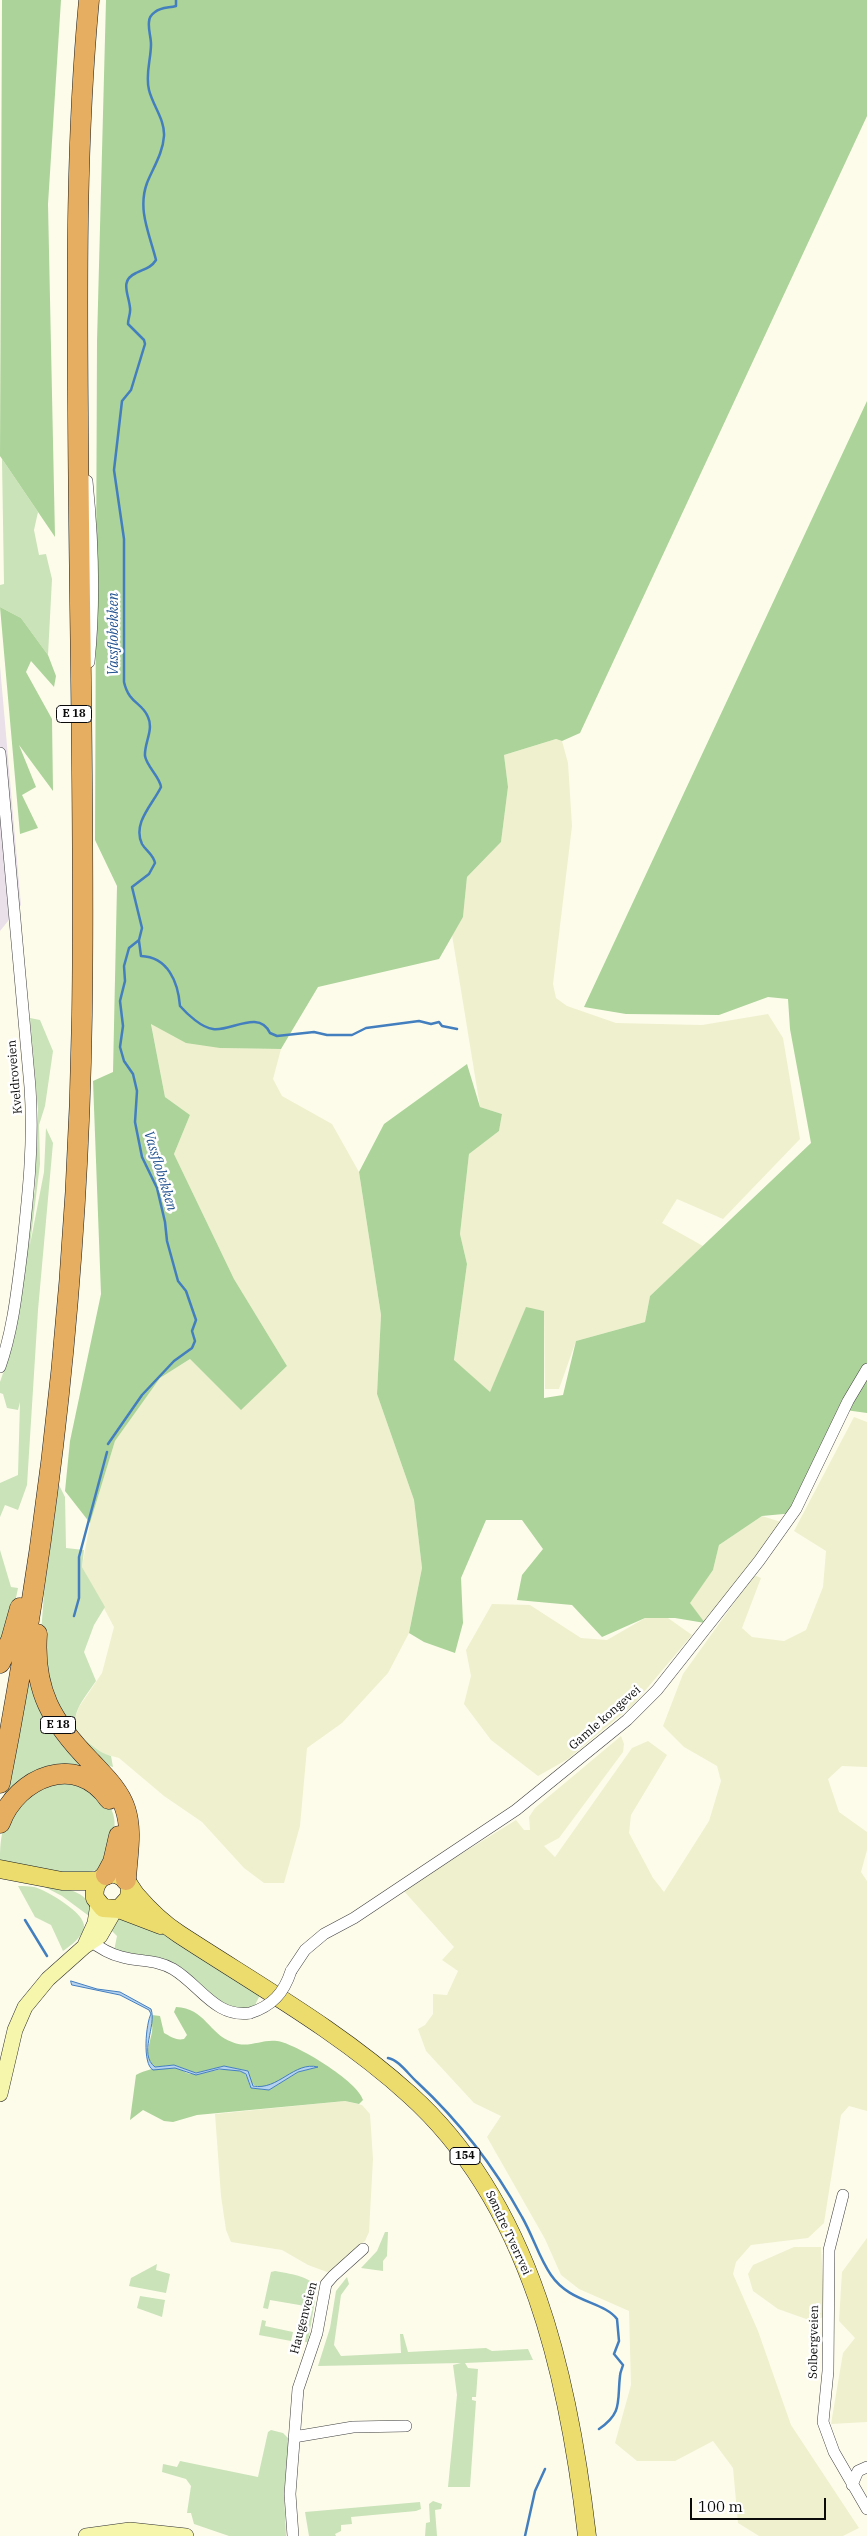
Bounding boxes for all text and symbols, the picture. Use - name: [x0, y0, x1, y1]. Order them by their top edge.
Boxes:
- water label: Vassflobekken: [106, 592, 122, 676]
- road number: E 18: [56, 706, 92, 722]
- street label: Kveldroveien: [5, 1039, 25, 1115]
- water label: Vassflobekken: [140, 1129, 180, 1213]
- street label: Gamle kongevei: [566, 1683, 644, 1753]
- road number: E 18: [40, 1716, 76, 1734]
- road number: 154: [450, 2148, 480, 2164]
- street label: Søndre Tverrvei: [482, 2189, 534, 2277]
- street label: Haugenveien: [287, 2280, 321, 2356]
- street label: Solbergveien: [806, 2305, 822, 2379]
- scale bar: [692, 2488, 828, 2520]
- text: 100 m: [698, 2497, 743, 2516]

